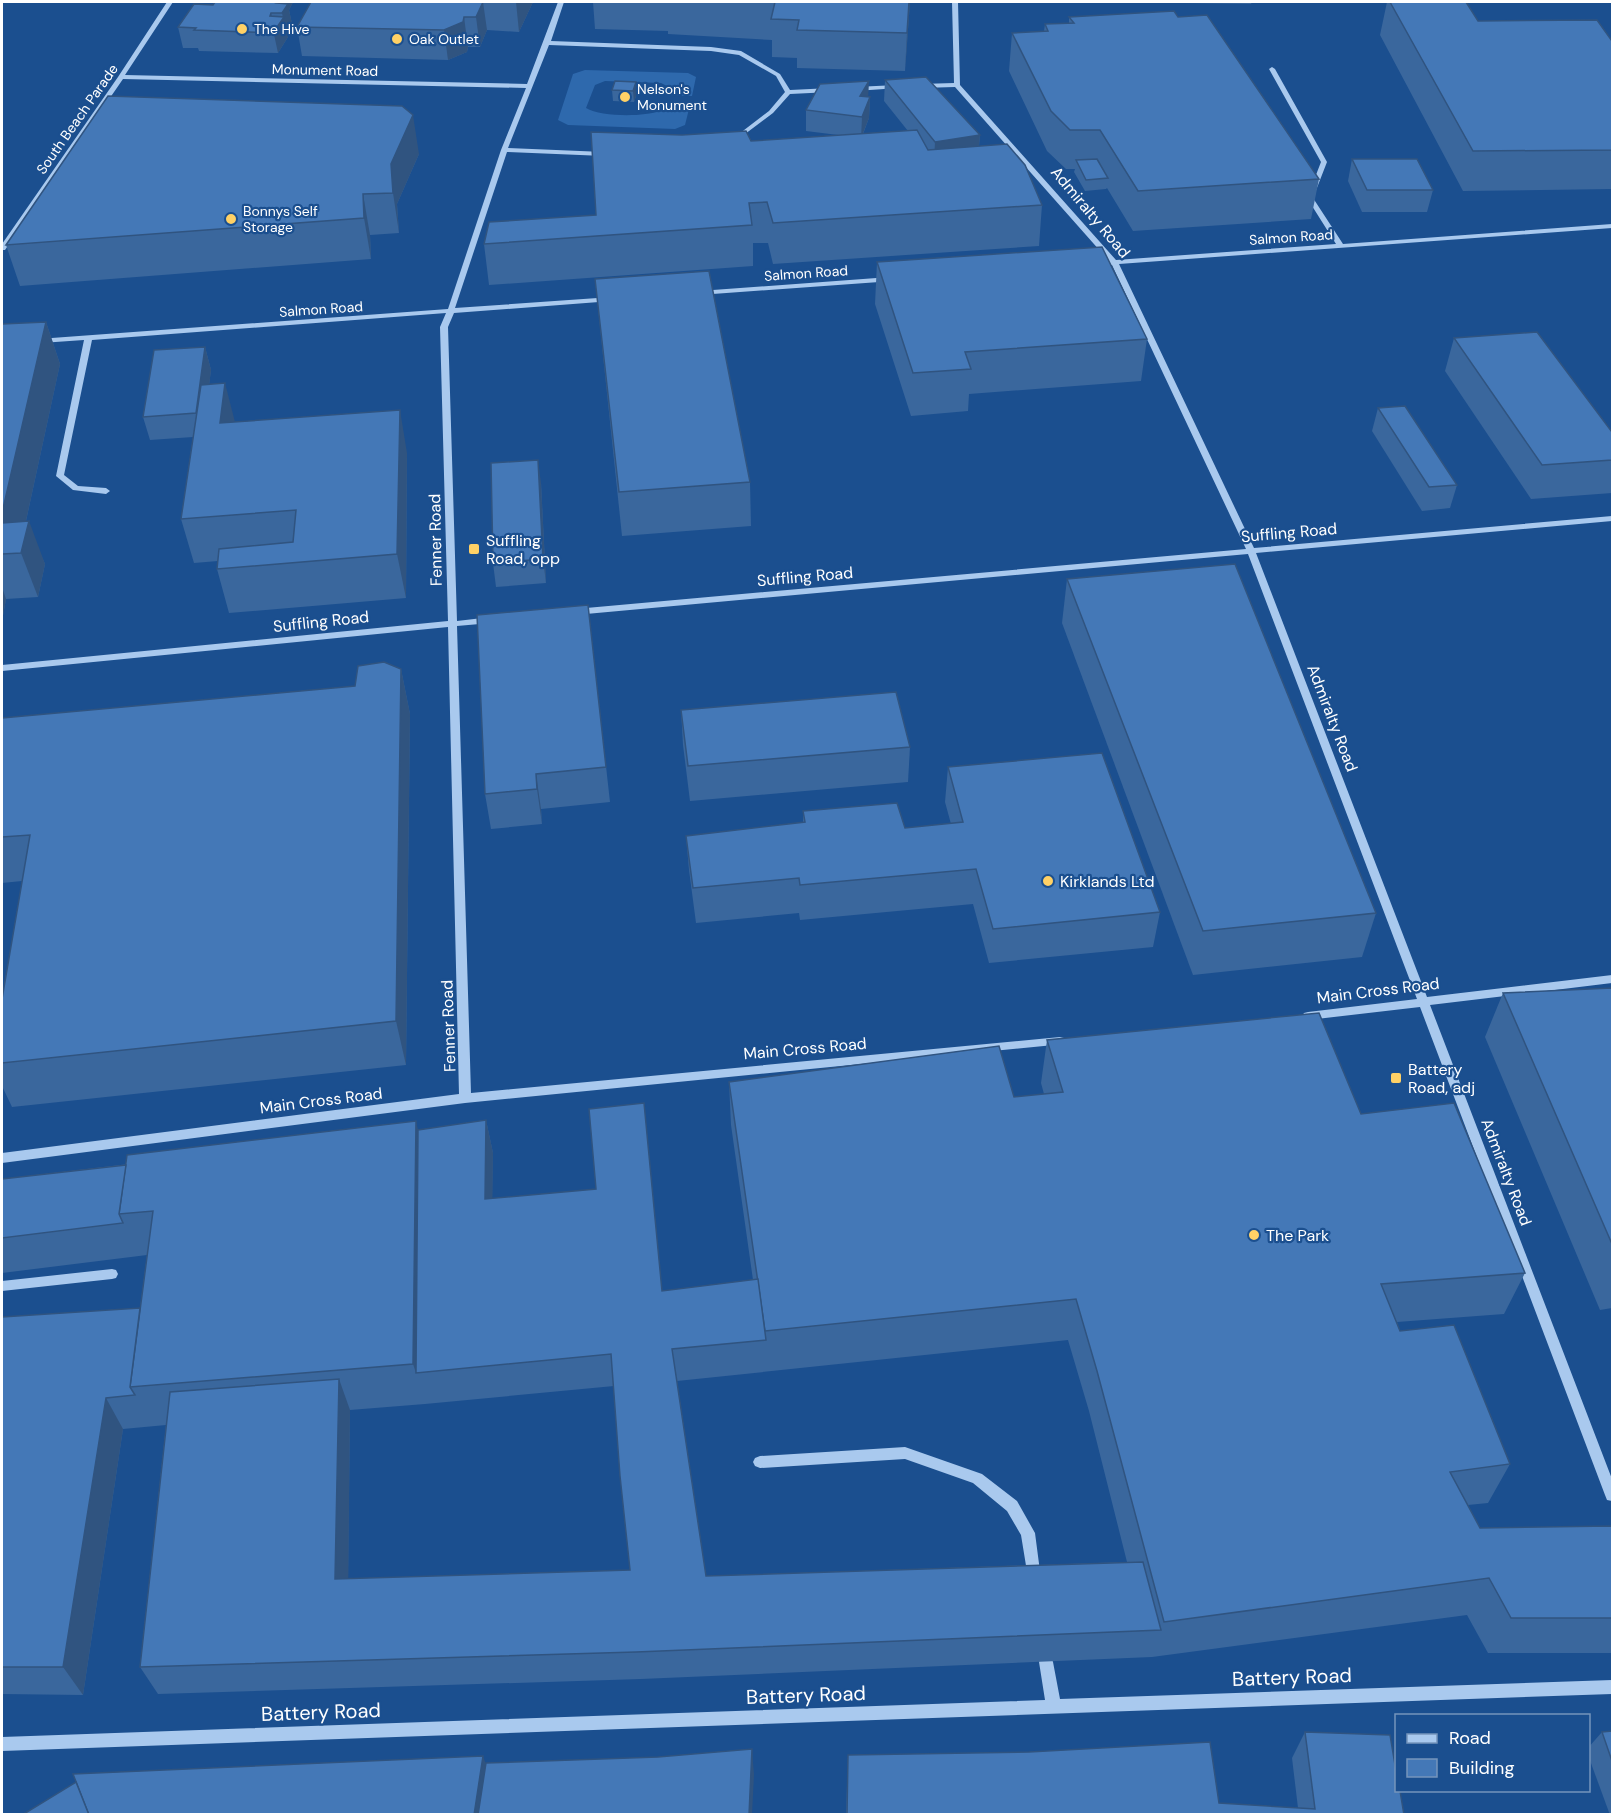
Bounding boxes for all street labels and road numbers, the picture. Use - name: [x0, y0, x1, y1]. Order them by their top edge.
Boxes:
- street label: South Beach Parade: [32, 60, 122, 178]
- street label: Monument Road: [272, 60, 378, 80]
- street label: Admiralty Road: [1046, 162, 1135, 262]
- street label: Salmon Road: [1248, 225, 1334, 249]
- street label: Salmon Road: [763, 261, 849, 285]
- street label: Salmon Road: [278, 297, 364, 321]
- street label: Fenner Road: [424, 494, 447, 586]
- street label: Suffling Road: [1240, 518, 1338, 547]
- street label: Suffling Road: [756, 562, 854, 591]
- street label: Suffling Road: [272, 606, 370, 637]
- street label: Admiralty Road: [1302, 662, 1363, 775]
- street label: Main Cross Road: [1315, 973, 1441, 1008]
- street label: Fenner Road: [436, 980, 461, 1072]
- street label: Main Cross Road: [743, 1033, 868, 1064]
- street label: Main Cross Road: [258, 1083, 384, 1118]
- street label: Admiralty Road: [1476, 1116, 1537, 1229]
- street label: Battery Road: [1232, 1662, 1352, 1692]
- street label: Battery Road: [746, 1680, 866, 1710]
- street label: Battery Road: [261, 1697, 381, 1727]

